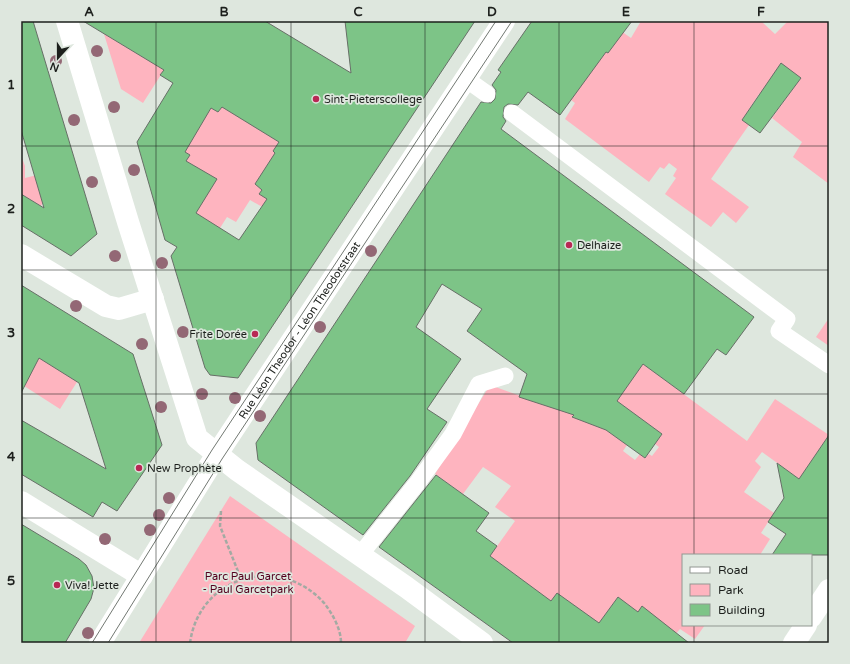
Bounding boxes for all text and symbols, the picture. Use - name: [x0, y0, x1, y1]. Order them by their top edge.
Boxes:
- text: A: [84, 4, 94, 20]
- text: B: [219, 4, 229, 20]
- text: C: [353, 4, 363, 20]
- text: D: [487, 4, 497, 20]
- text: E: [622, 4, 630, 20]
- text: F: [757, 4, 765, 20]
- north arrow: [38, 38, 78, 78]
- text: N: [48, 59, 61, 75]
- text: 1: [7, 77, 15, 93]
- place label: Sint-Pieterscollege: [324, 93, 422, 106]
- marker: Sint-Pieterscollege: [311, 94, 321, 104]
- text: 2: [7, 201, 15, 217]
- street label: Rue Léon Theodor - Léon Theodorstraat: [236, 239, 363, 421]
- place label: Delhaize: [577, 239, 621, 252]
- marker: Delhaize: [564, 240, 574, 250]
- text: 3: [7, 325, 15, 341]
- place label: Frite Dorée: [189, 328, 247, 341]
- marker: Frite Dorée: [250, 329, 260, 339]
- text: 4: [7, 449, 16, 465]
- place label: New Prophète: [147, 462, 222, 475]
- marker: New Prophète: [134, 463, 144, 473]
- legend: [682, 554, 812, 626]
- text: Road: [718, 563, 748, 577]
- park label: Parc Paul Garcet - Paul Garcetpark: [202, 570, 294, 596]
- text: 5: [7, 573, 15, 589]
- place label: Viva! Jette: [65, 579, 119, 592]
- marker: Viva! Jette: [52, 580, 62, 590]
- text: Park: [718, 583, 744, 597]
- text: Building: [718, 603, 765, 617]

